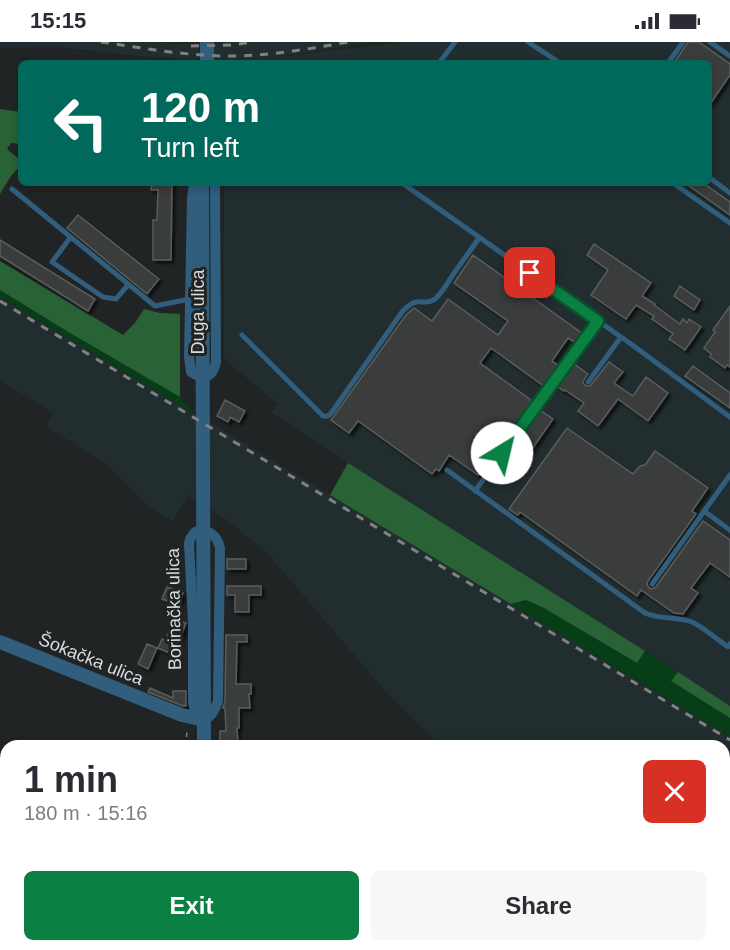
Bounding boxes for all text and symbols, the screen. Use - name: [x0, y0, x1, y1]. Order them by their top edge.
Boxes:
- text: 15:15: [30, 8, 86, 33]
- icon: left: [42, 84, 120, 162]
- text: 120 m: [141, 84, 260, 131]
- text: Turn left: [141, 133, 239, 163]
- pin: [504, 247, 555, 298]
- icon: arrive: [513, 256, 546, 289]
- street label: Duga ulica: [188, 268, 208, 355]
- position arrow: [470, 421, 534, 485]
- street label: Borinačka ulica: [163, 547, 185, 670]
- street label: Šokačka ulica: [36, 628, 148, 689]
- text: 1 min: [24, 759, 118, 800]
- button: close: [643, 760, 706, 823]
- text: 180 m · 15:16: [24, 802, 147, 824]
- button: Exit: [24, 871, 359, 940]
- button: Share: [371, 871, 706, 940]

